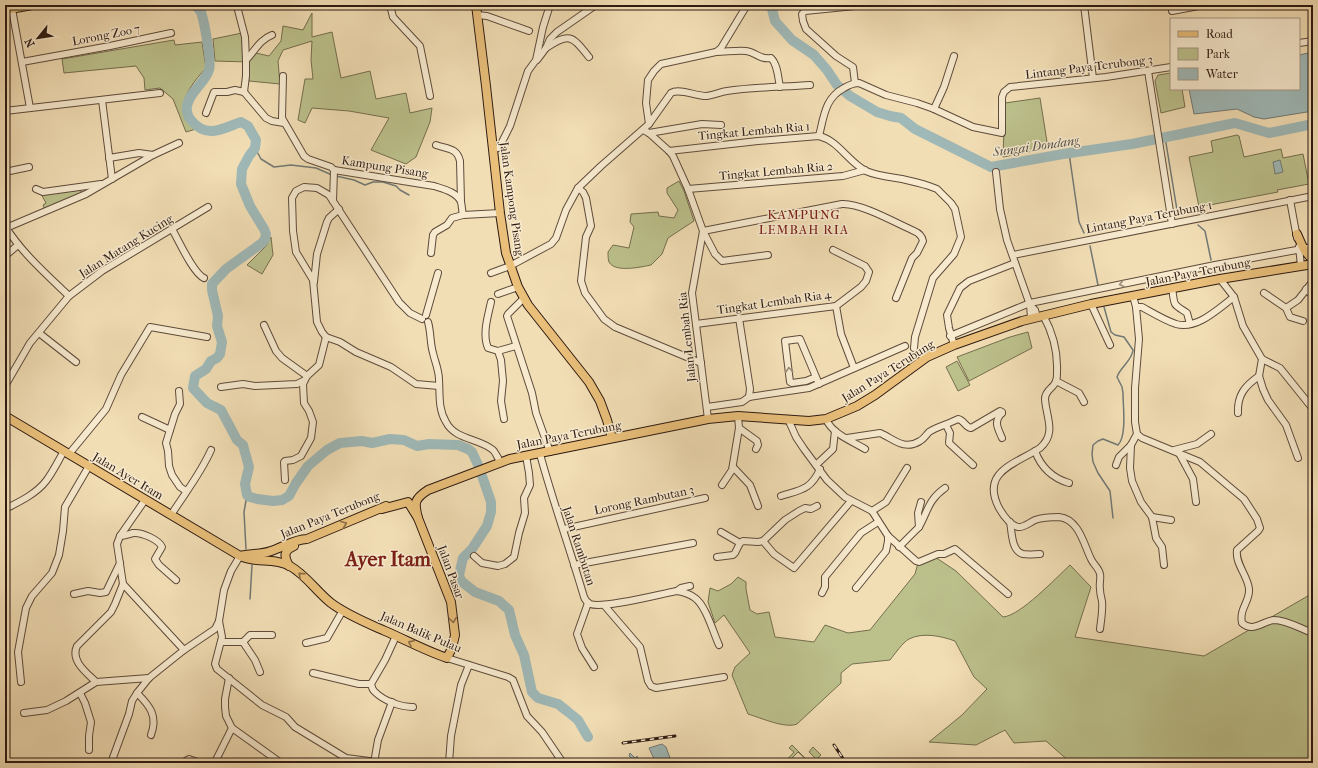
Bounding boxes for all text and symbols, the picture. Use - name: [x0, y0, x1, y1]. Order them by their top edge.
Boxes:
- north arrow: [18, 18, 58, 58]
- legend: [1170, 18, 1300, 90]
- street label: Lorong Zoo 7: [71, 22, 141, 48]
- text: Road: [1206, 27, 1233, 41]
- text: N: [22, 35, 37, 50]
- text: Park: [1206, 47, 1231, 61]
- street label: Lintang Paya Terubong 3: [1024, 52, 1154, 82]
- text: Water: [1205, 67, 1239, 81]
- street label: Tingkat Lembah Ria 1: [697, 119, 811, 143]
- water label: Sungai Dondang: [991, 132, 1081, 160]
- street label: Jalan Kampong Pisang: [497, 140, 527, 258]
- street label: Kampung Pisang: [341, 153, 430, 181]
- street label: Tingkat Lembah Ria 2: [719, 159, 833, 183]
- street label: Lintang Paya Terubung 1: [1085, 198, 1213, 236]
- district label: KAMPUNG LEMBAH RIA: [759, 207, 849, 237]
- street label: Jalan Matang Kucing: [76, 211, 176, 281]
- street label: Jalan Paya Terubung: [1143, 255, 1252, 289]
- one-way arrow: [1119, 280, 1125, 288]
- street label: Tingkat Lembah Ria 4: [716, 287, 833, 317]
- street label: Jalan Lembah Ria: [675, 291, 699, 384]
- street label: Jalan Paya Terubung: [838, 337, 937, 406]
- one-way arrow: [784, 367, 793, 373]
- street label: Jalan Paya Terubung: [514, 418, 623, 452]
- street label: Jalan Ayer Itam: [89, 449, 166, 502]
- street label: Lorong Rambutan 3: [593, 483, 695, 517]
- street label: Jalan Paya Terubong: [277, 489, 382, 542]
- street label: Jalan Rambutan: [559, 504, 598, 587]
- one-way arrow: [340, 521, 347, 529]
- street label: Jalan Pasar: [435, 542, 467, 602]
- district label: Ayer Itam: [343, 548, 431, 571]
- one-way arrow: [299, 573, 306, 580]
- street label: Jalan Balik Pulau: [377, 608, 464, 655]
- one-way arrow: [449, 617, 458, 624]
- one-way arrow: [408, 640, 415, 648]

